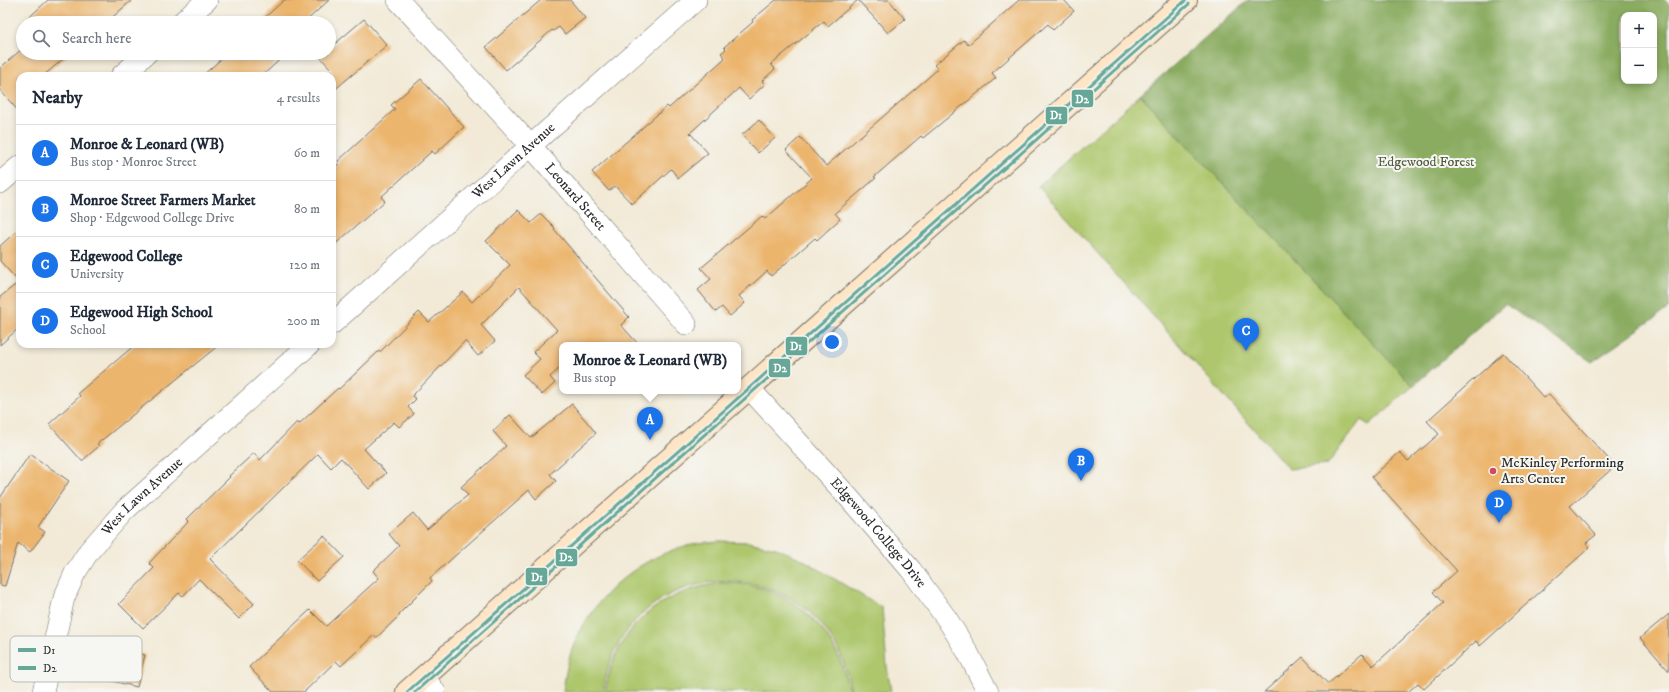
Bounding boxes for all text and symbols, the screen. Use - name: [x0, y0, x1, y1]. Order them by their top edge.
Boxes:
- map controls: [1621, 12, 1657, 84]
- button: +: [1621, 12, 1657, 48]
- search box: [16, 16, 336, 60]
- icon: search: [30, 27, 52, 49]
- text: Search here: [62, 29, 131, 48]
- button: −: [1621, 48, 1657, 84]
- text: Nearby: [32, 87, 82, 109]
- line badge: D2: [1071, 89, 1094, 108]
- text: 4 results: [277, 90, 320, 106]
- text: D2: [1075, 93, 1089, 107]
- line badge: D1: [1045, 106, 1068, 125]
- text: D1: [1050, 109, 1062, 123]
- street label: West Lawn Avenue: [467, 119, 559, 204]
- text: Monroe & Leonard (WB): [70, 135, 224, 154]
- text: A: [41, 145, 49, 161]
- text: 60 m: [294, 145, 320, 161]
- park label: Edgewood Forest: [1377, 153, 1475, 171]
- text: Bus stop · Monroe Street: [70, 154, 197, 170]
- street label: Leonard Street: [541, 159, 610, 235]
- text: Monroe Street Farmers Market: [70, 191, 255, 210]
- text: B: [41, 201, 49, 217]
- text: 80 m: [294, 201, 320, 217]
- text: Shop · Edgewood College Drive: [70, 210, 234, 226]
- text: Edgewood College: [70, 247, 182, 266]
- text: C: [41, 257, 49, 273]
- text: 120 m: [289, 257, 320, 273]
- text: University: [70, 266, 124, 282]
- text: Edgewood High School: [70, 303, 213, 322]
- text: D: [40, 313, 50, 329]
- text: 200 m: [287, 313, 320, 329]
- pin: C: [1233, 318, 1259, 351]
- text: School: [70, 322, 106, 338]
- your location: [822, 332, 842, 352]
- line badge: D1: [785, 336, 808, 356]
- text: D1: [790, 340, 802, 354]
- popup: [559, 342, 741, 394]
- text: Monroe & Leonard (WB): [573, 351, 727, 370]
- line badge: D2: [768, 358, 791, 378]
- text: D2: [773, 362, 787, 376]
- text: Bus stop: [573, 370, 616, 386]
- pin: A: [637, 407, 663, 440]
- pin: B: [1068, 448, 1094, 481]
- street label: West Lawn Avenue: [97, 453, 187, 540]
- place label: McKinley Performing Arts Center: [1501, 454, 1624, 488]
- marker: McKinley Performing Arts Center: [1488, 466, 1498, 476]
- street label: Edgewood College Drive: [826, 474, 930, 592]
- pin: D: [1486, 490, 1512, 523]
- line badge: D2: [555, 548, 578, 567]
- text: D2: [559, 551, 573, 565]
- line badge: D1: [525, 567, 548, 586]
- text: D1: [531, 571, 543, 585]
- legend: [10, 636, 142, 682]
- text: D1: [43, 644, 55, 658]
- text: D2: [43, 662, 57, 676]

